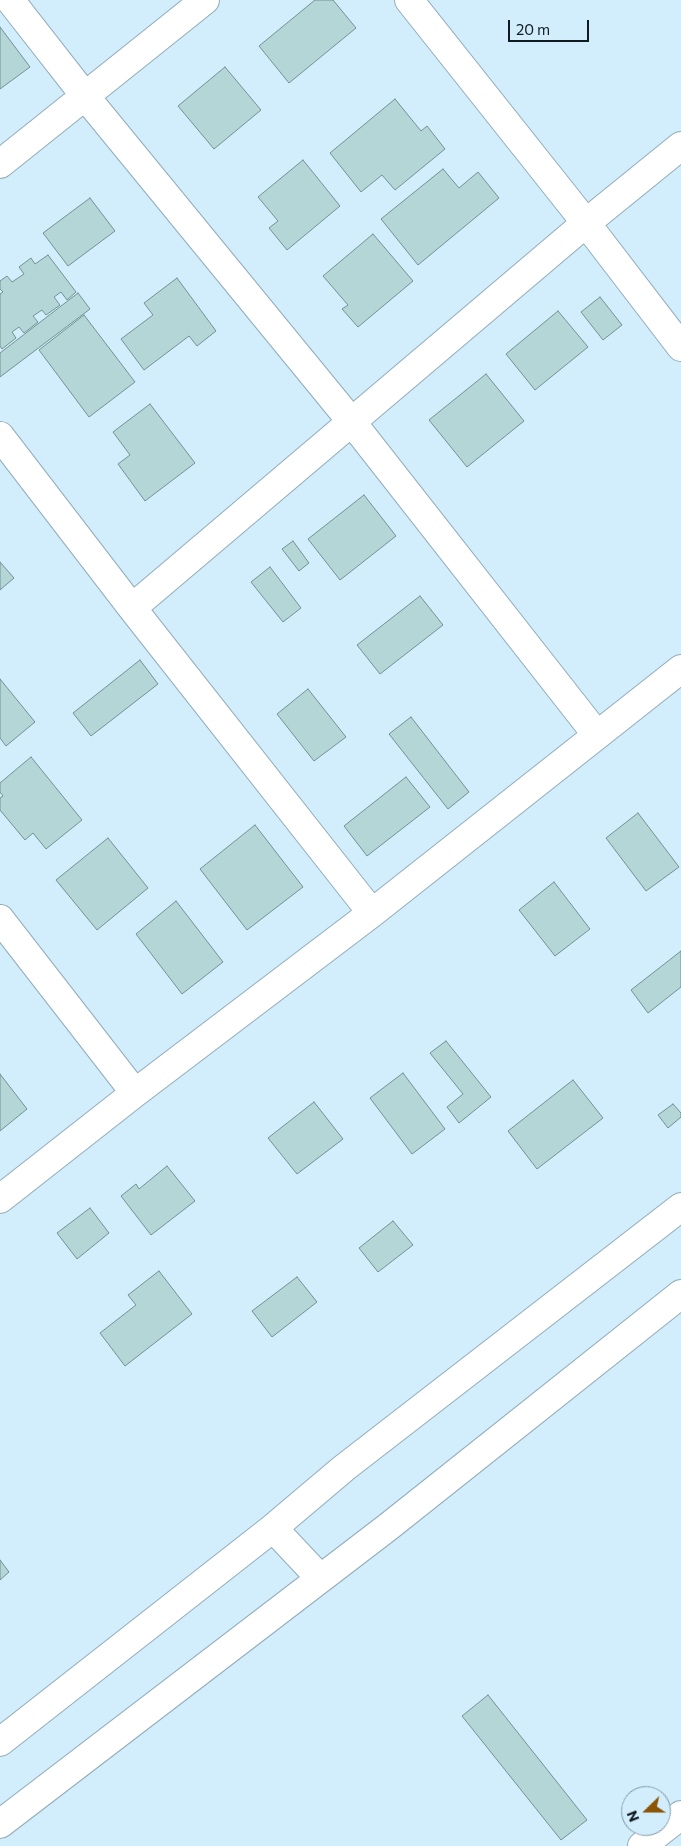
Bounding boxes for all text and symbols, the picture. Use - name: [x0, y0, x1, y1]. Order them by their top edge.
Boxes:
- scale bar: [511, 10, 592, 42]
- text: 20 m: [516, 20, 550, 38]
- north arrow: [621, 1786, 671, 1836]
- text: N: [623, 1808, 642, 1824]

